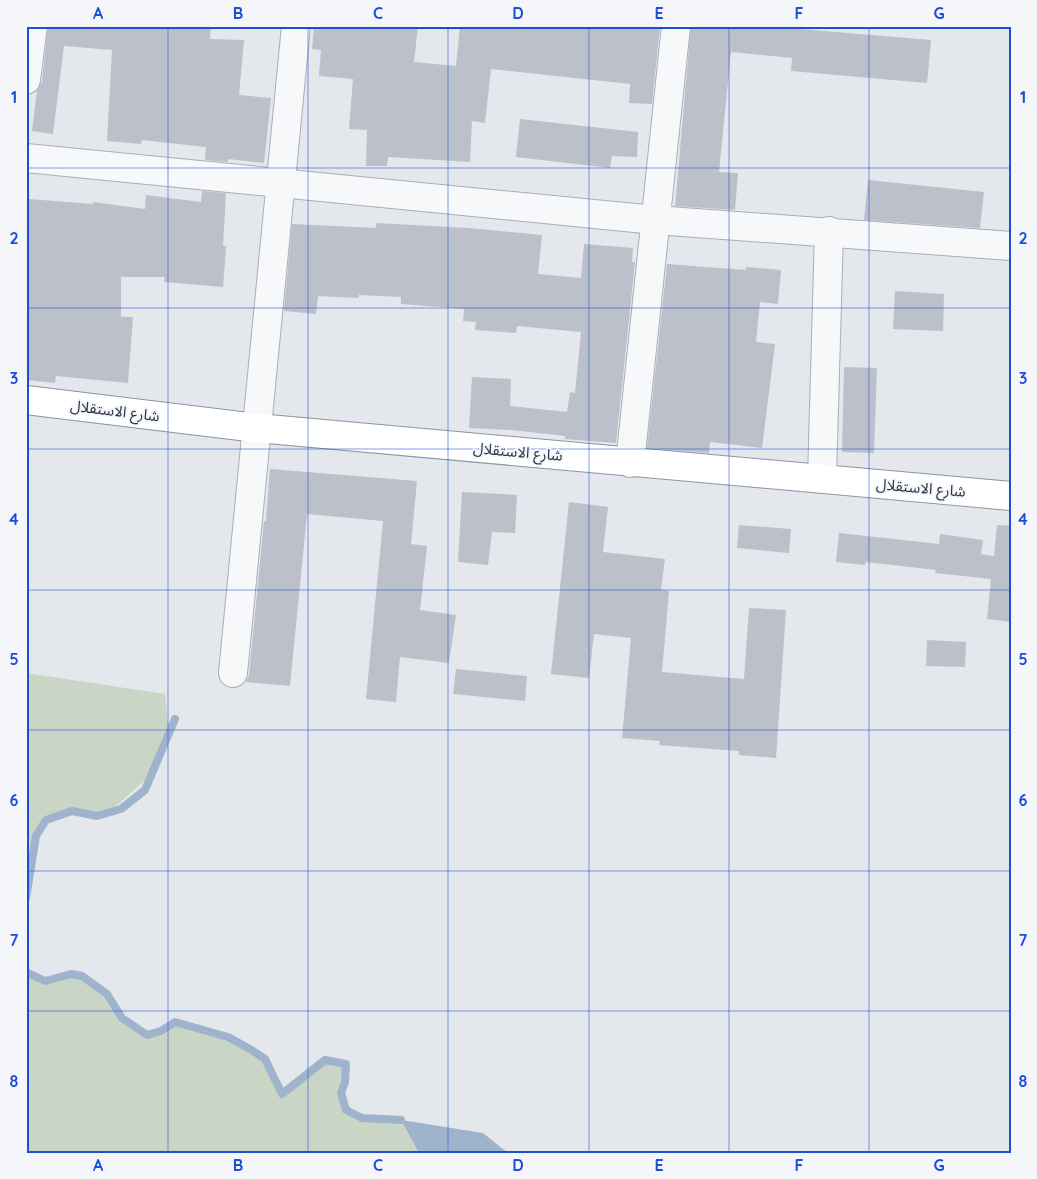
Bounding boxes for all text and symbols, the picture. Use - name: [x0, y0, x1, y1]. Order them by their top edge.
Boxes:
- text: A: [93, 3, 104, 23]
- text: B: [233, 3, 243, 23]
- text: C: [373, 3, 383, 23]
- text: D: [512, 3, 524, 23]
- text: E: [654, 3, 664, 23]
- text: F: [795, 3, 804, 23]
- text: G: [933, 3, 945, 23]
- text: 1: [11, 87, 17, 107]
- text: 1: [1020, 87, 1026, 107]
- text: 2: [9, 228, 19, 248]
- text: 2: [1018, 228, 1028, 248]
- text: 3: [10, 368, 18, 388]
- text: 3: [1019, 368, 1027, 388]
- street label: شارع الاستقلال: [69, 396, 161, 428]
- street label: شارع الاستقلال: [472, 438, 564, 468]
- street label: شارع الاستقلال: [875, 474, 967, 504]
- text: 4: [9, 509, 19, 529]
- text: 4: [1018, 509, 1028, 529]
- text: 5: [9, 649, 19, 669]
- text: 5: [1018, 649, 1028, 669]
- text: 6: [10, 790, 19, 810]
- text: 6: [1019, 790, 1028, 810]
- text: 7: [10, 930, 19, 950]
- text: 7: [1019, 930, 1028, 950]
- text: 8: [10, 1071, 19, 1091]
- text: 8: [1019, 1071, 1028, 1091]
- text: A: [93, 1155, 104, 1175]
- text: B: [233, 1155, 243, 1175]
- text: C: [373, 1155, 383, 1175]
- text: D: [512, 1155, 524, 1175]
- text: E: [654, 1155, 664, 1175]
- text: F: [795, 1155, 804, 1175]
- text: G: [933, 1155, 945, 1175]

